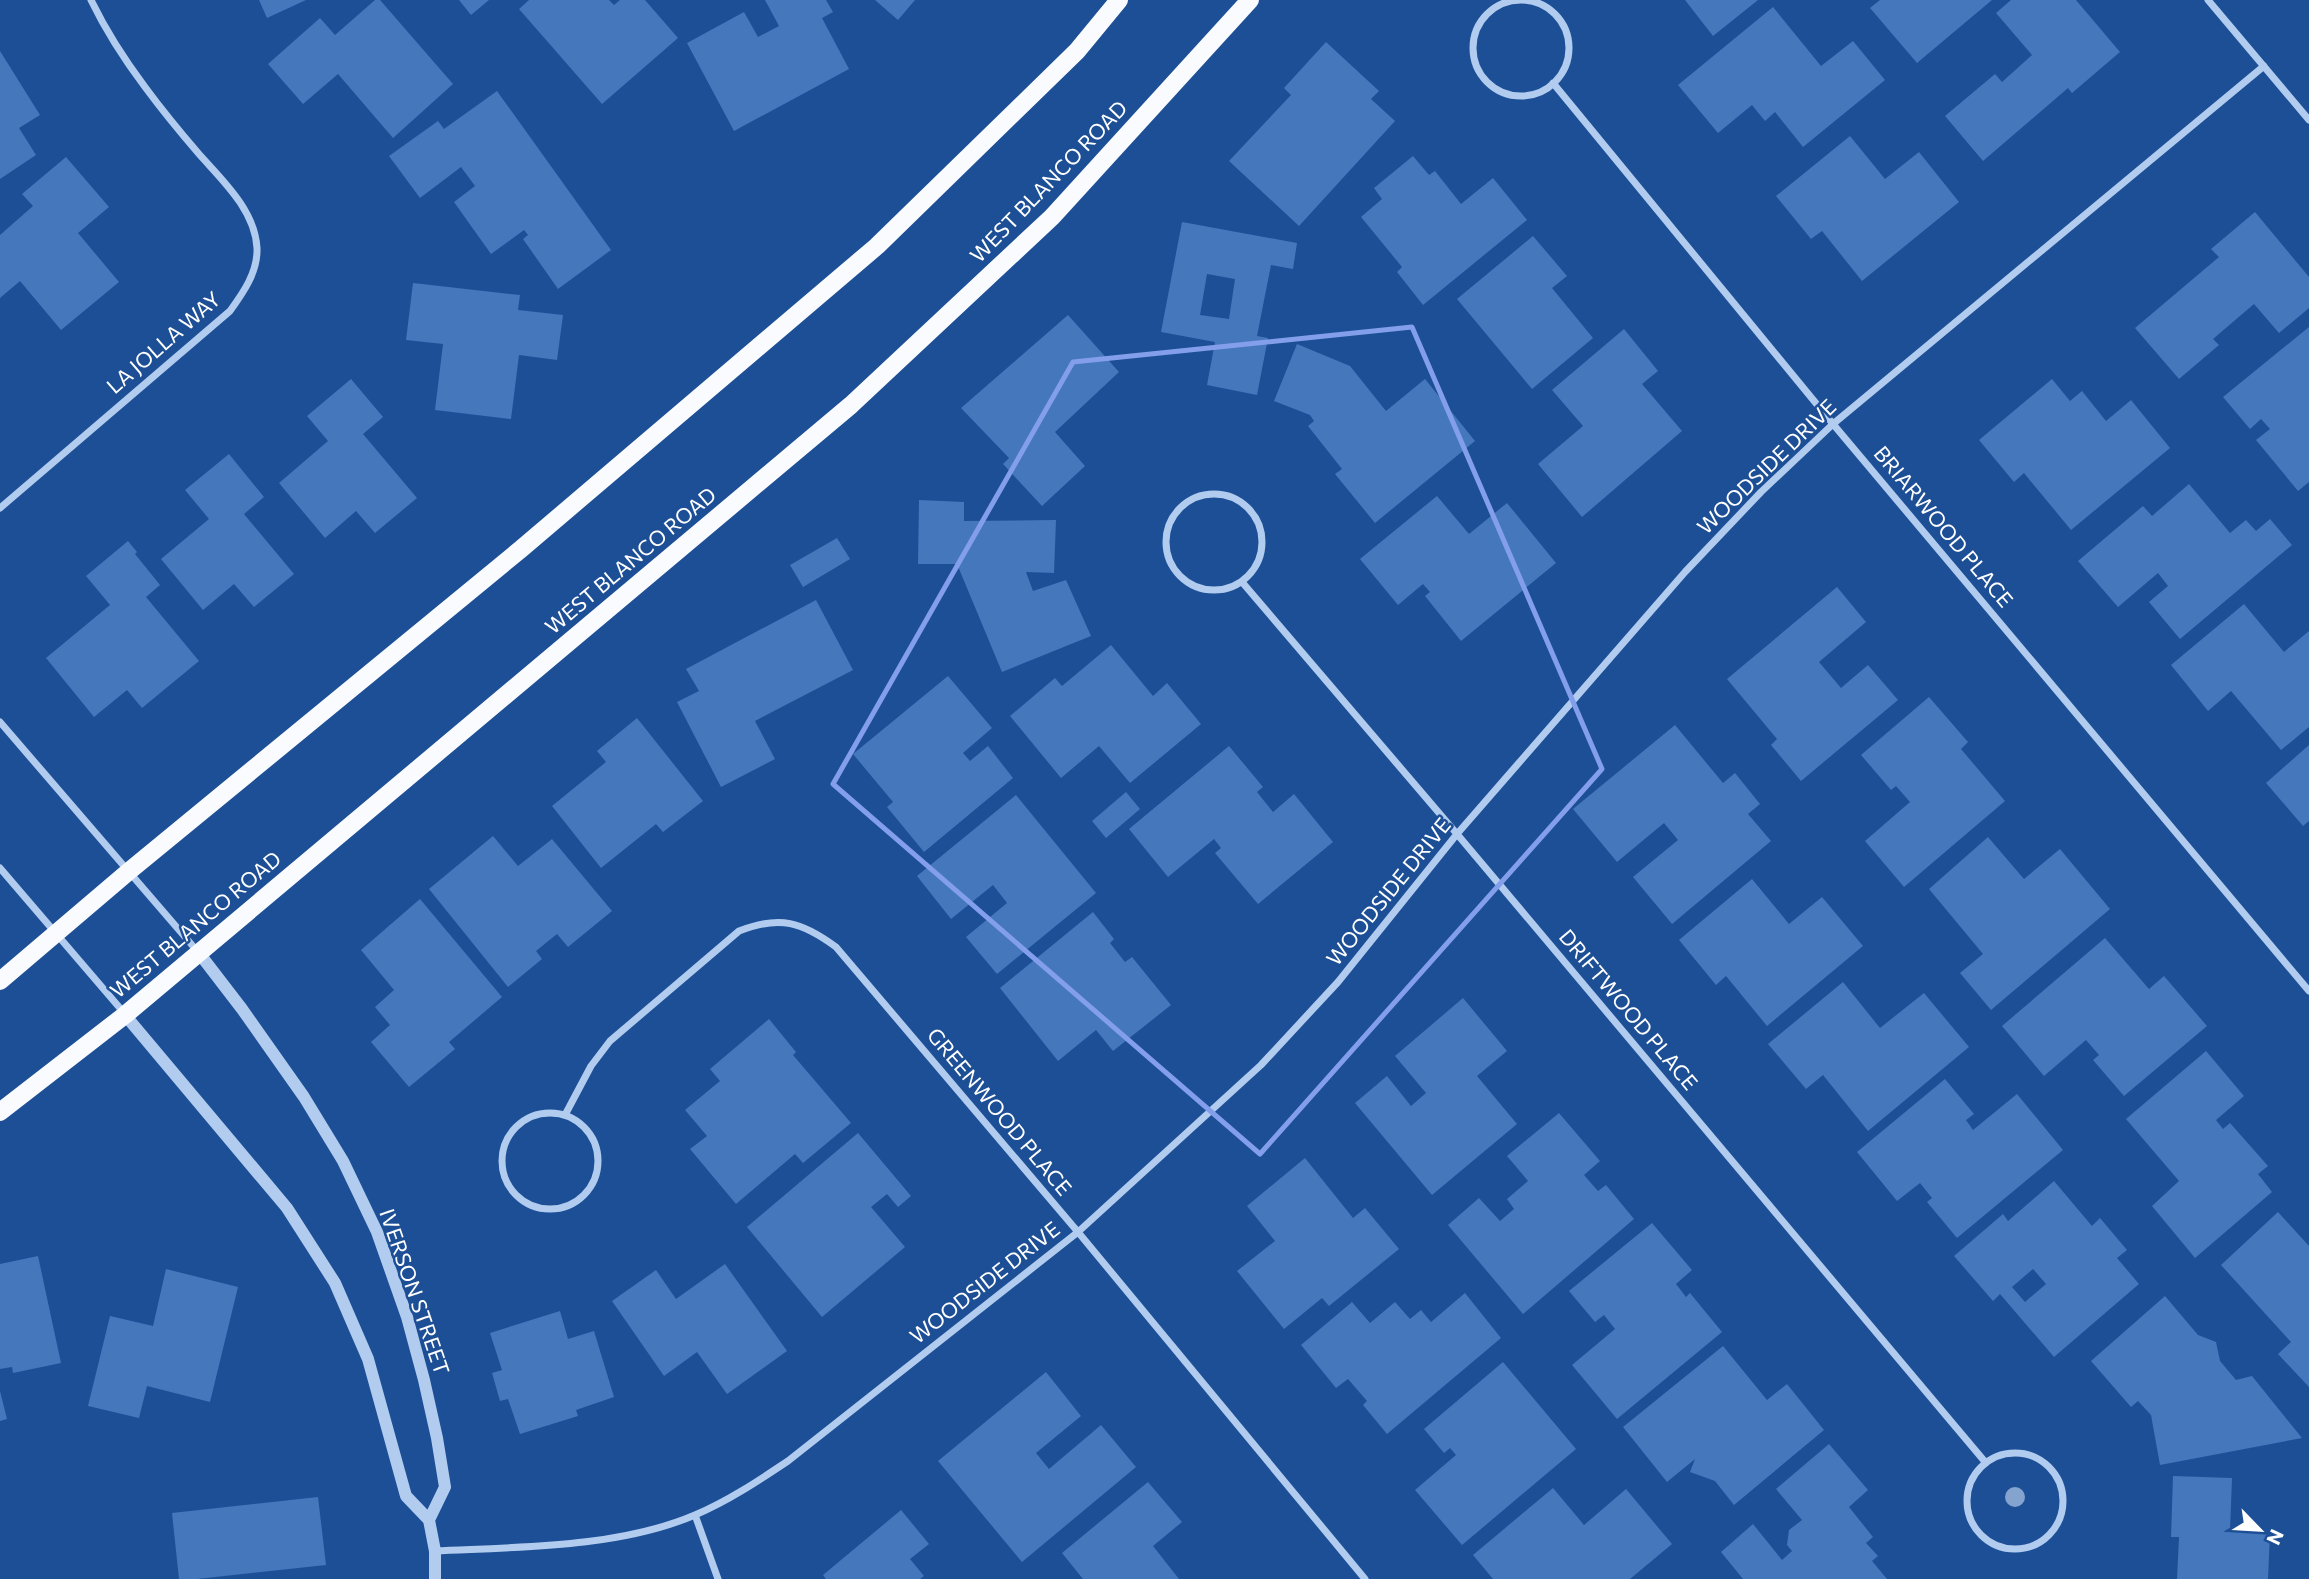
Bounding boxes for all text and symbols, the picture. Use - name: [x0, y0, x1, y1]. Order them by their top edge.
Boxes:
- street label: WEST BLANCO ROAD: [964, 95, 1132, 267]
- street label: LA JOLLA WAY: [101, 285, 225, 398]
- street label: WOODSIDE DRIVE: [1691, 393, 1841, 539]
- street label: BRIARWOOD PLACE: [1870, 440, 2019, 612]
- street label: WEST BLANCO ROAD: [540, 481, 720, 639]
- street label: WOODSIDE DRIVE: [1320, 812, 1455, 970]
- street label: WEST BLANCO ROAD: [105, 845, 285, 1003]
- street label: DRIFTWOOD PLACE: [1555, 924, 1704, 1094]
- street label: GREENWOOD PLACE: [923, 1022, 1078, 1200]
- street label: IVERSON STREET: [375, 1205, 456, 1378]
- street label: WOODSIDE DRIVE: [904, 1216, 1064, 1348]
- north arrow: [2225, 1495, 2295, 1565]
- text: N: [2262, 1526, 2289, 1549]

